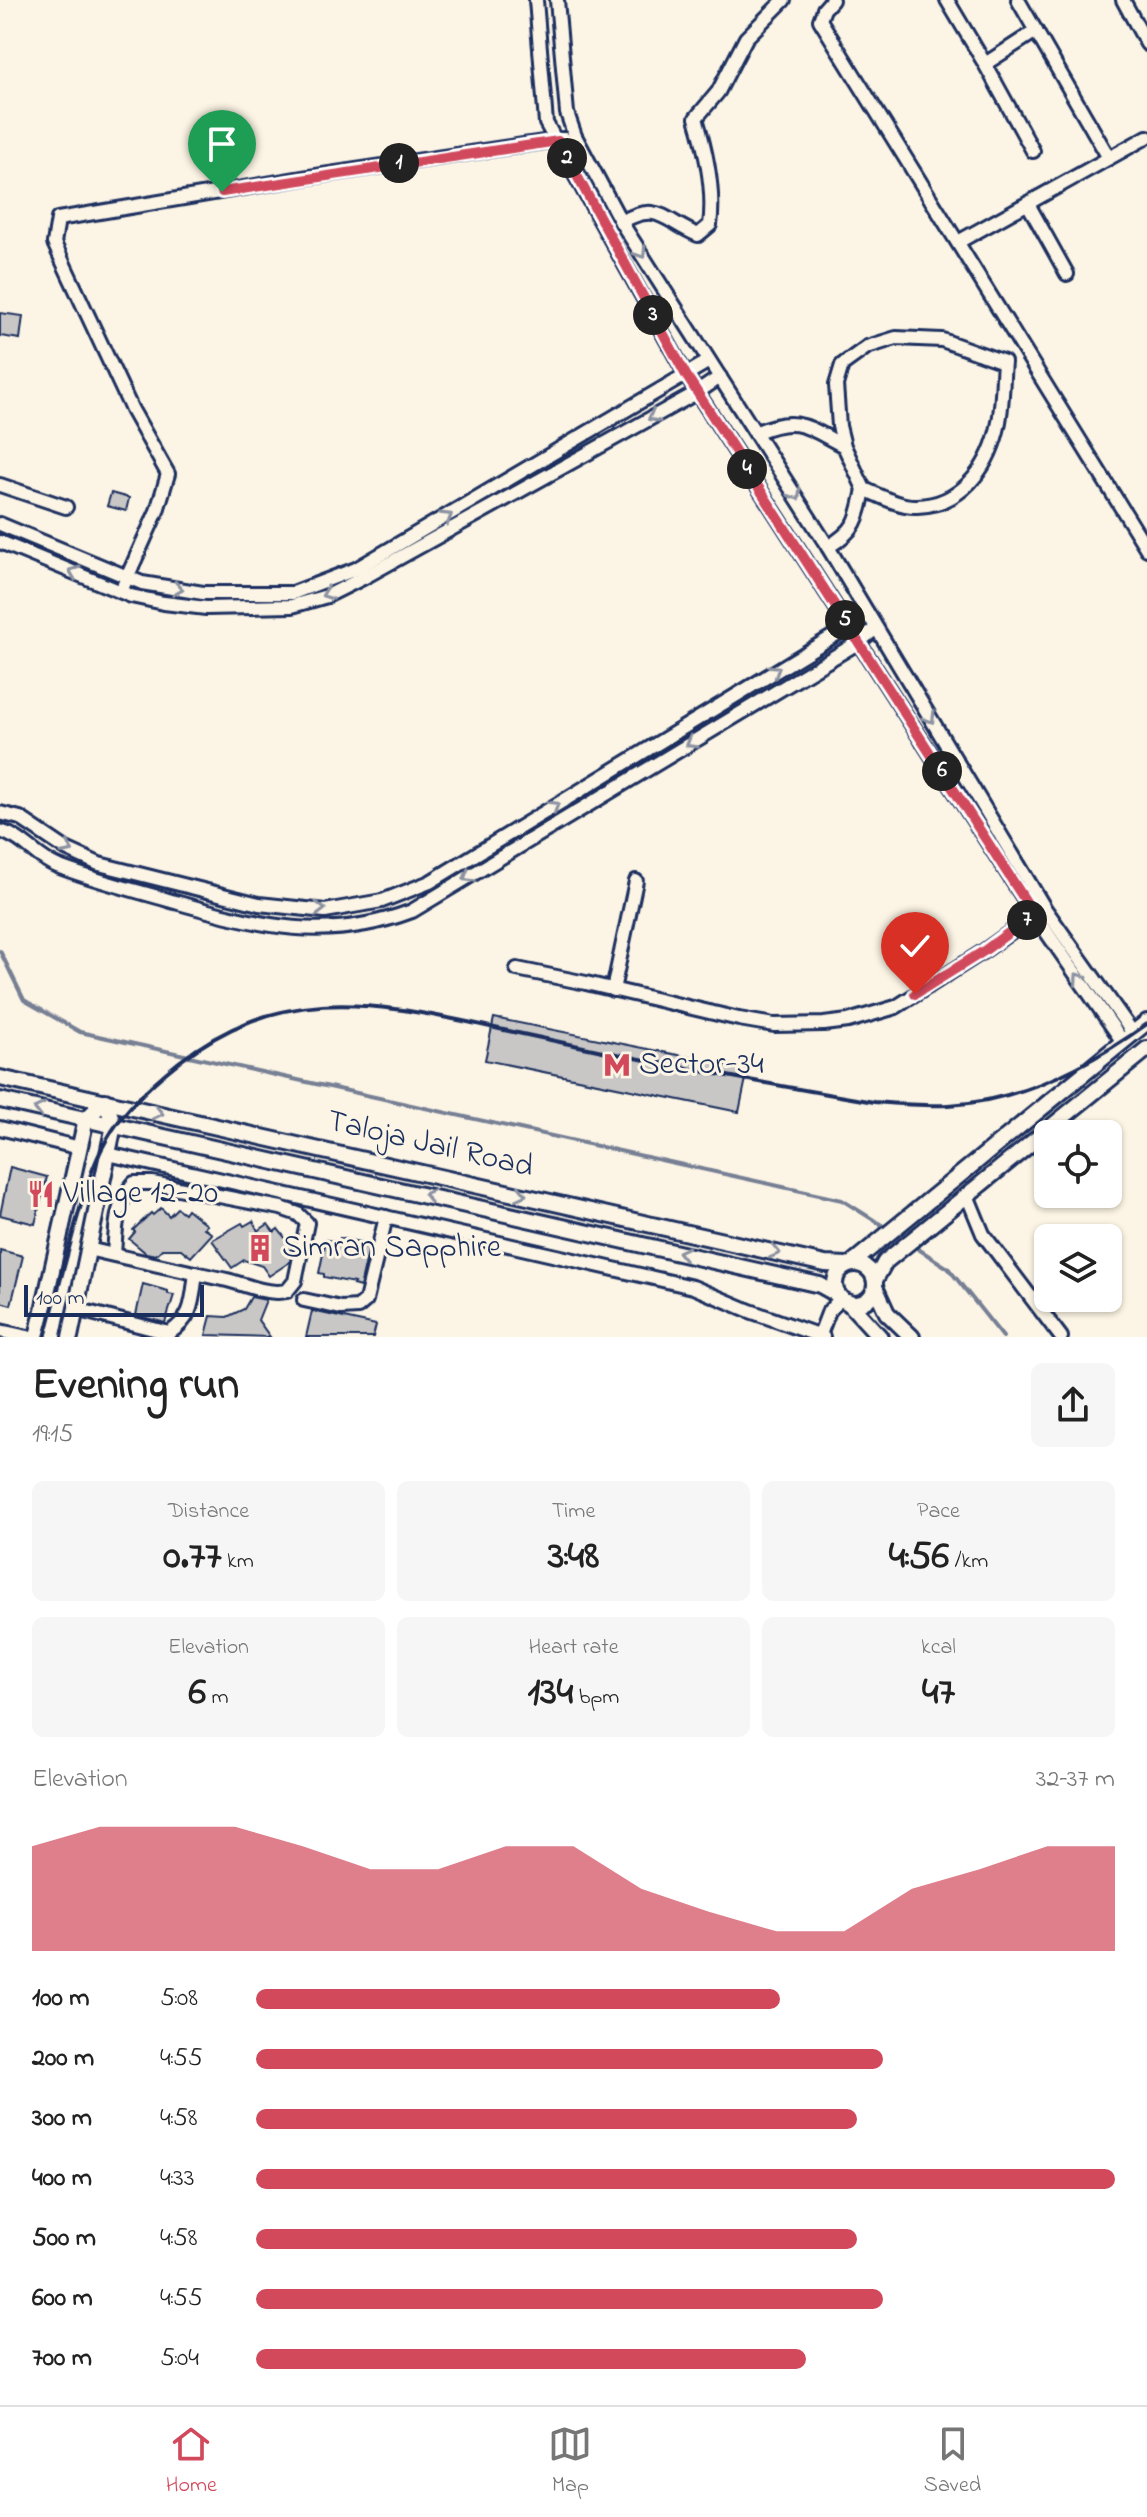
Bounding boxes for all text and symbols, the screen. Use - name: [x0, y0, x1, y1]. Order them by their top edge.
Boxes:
- pin: [188, 110, 256, 192]
- icon: arrive: [200, 122, 244, 166]
- pin: 2: [547, 138, 587, 178]
- text: 2: [562, 142, 572, 174]
- pin: 1: [379, 143, 419, 183]
- text: 1: [396, 147, 403, 179]
- one-way arrow: [631, 244, 646, 259]
- pin: 3: [633, 295, 673, 335]
- text: 3: [648, 299, 658, 331]
- one-way arrow: [648, 407, 662, 423]
- pin: 4: [727, 449, 767, 489]
- text: 4: [742, 453, 752, 485]
- one-way arrow: [787, 487, 802, 501]
- one-way arrow: [438, 511, 453, 527]
- one-way arrow: [68, 566, 82, 582]
- one-way arrow: [171, 580, 185, 597]
- one-way arrow: [321, 585, 335, 601]
- pin: 5: [825, 600, 865, 640]
- text: 5: [839, 604, 851, 636]
- one-way arrow: [766, 664, 781, 680]
- one-way arrow: [920, 709, 936, 724]
- one-way arrow: [685, 733, 700, 749]
- pin: 6: [922, 751, 962, 791]
- text: 6: [937, 755, 947, 787]
- one-way arrow: [545, 801, 559, 816]
- one-way arrow: [60, 839, 75, 854]
- one-way arrow: [462, 867, 477, 883]
- pin: 7: [1007, 900, 1047, 940]
- one-way arrow: [314, 901, 326, 918]
- text: 7: [1022, 904, 1032, 936]
- pin: [881, 912, 949, 994]
- icon: check: [893, 924, 937, 968]
- one-way arrow: [1074, 972, 1089, 986]
- place label: Sector-34: [639, 1042, 764, 1089]
- metro station icon: Sector-34: [602, 1050, 632, 1080]
- street label: Taloja Jail Road: [322, 1098, 538, 1192]
- one-way arrow: [32, 1101, 46, 1118]
- one-way arrow: [151, 1104, 164, 1121]
- map controls: [1034, 1120, 1122, 1312]
- button: locate: [1034, 1120, 1122, 1208]
- place label: Village 12-20: [62, 1171, 218, 1218]
- restaurant icon: Village 12-20: [26, 1179, 56, 1209]
- one-way arrow: [514, 1185, 527, 1202]
- one-way arrow: [423, 1188, 436, 1205]
- button: layers: [1034, 1224, 1122, 1312]
- place label: Simran Sapphire: [282, 1225, 502, 1272]
- building icon: Simran Sapphire: [245, 1233, 275, 1263]
- one-way arrow: [767, 1243, 781, 1260]
- one-way arrow: [676, 1246, 690, 1263]
- scale bar: [24, 1281, 204, 1317]
- text: 100 m: [36, 1283, 85, 1315]
- text: Evening run: [32, 1354, 239, 1418]
- button: share: [1031, 1363, 1115, 1447]
- text: 19:15: [32, 1416, 73, 1454]
- text: Distance: [168, 1496, 249, 1528]
- text: Time: [552, 1496, 595, 1528]
- text: Pace: [917, 1496, 960, 1528]
- text: 0.77: [163, 1528, 222, 1587]
- text: 3:48: [548, 1528, 599, 1587]
- text: 4:56: [889, 1528, 949, 1587]
- text: km: [222, 1546, 254, 1578]
- text: /km: [949, 1546, 988, 1578]
- text: Elevation: [168, 1632, 249, 1664]
- text: Heart rate: [528, 1632, 619, 1664]
- text: kcal: [921, 1632, 956, 1664]
- text: 6: [188, 1664, 206, 1723]
- text: 134: [528, 1664, 573, 1723]
- text: 47: [922, 1664, 955, 1723]
- text: m: [206, 1682, 229, 1714]
- text: bpm: [573, 1682, 619, 1714]
- text: Elevation: [32, 1761, 128, 1799]
- text: 32–37 m: [1036, 1761, 1115, 1799]
- text: 100 m: [32, 1980, 89, 2018]
- text: 5:08: [160, 1980, 198, 2018]
- text: 200 m: [32, 2040, 94, 2078]
- text: 4:55: [160, 2040, 203, 2078]
- text: 300 m: [32, 2100, 92, 2138]
- text: 4:58: [160, 2100, 198, 2138]
- text: 400 m: [32, 2160, 92, 2198]
- text: 4:33: [160, 2160, 194, 2198]
- text: 500 m: [32, 2220, 96, 2258]
- text: 4:58: [160, 2220, 198, 2258]
- text: 600 m: [32, 2280, 93, 2318]
- text: 4:55: [160, 2280, 203, 2318]
- text: 700 m: [32, 2340, 92, 2378]
- text: 5:04: [160, 2340, 199, 2378]
- tab: Home: [166, 2422, 217, 2502]
- tab: Map: [548, 2422, 592, 2502]
- tab: Saved: [924, 2422, 981, 2502]

